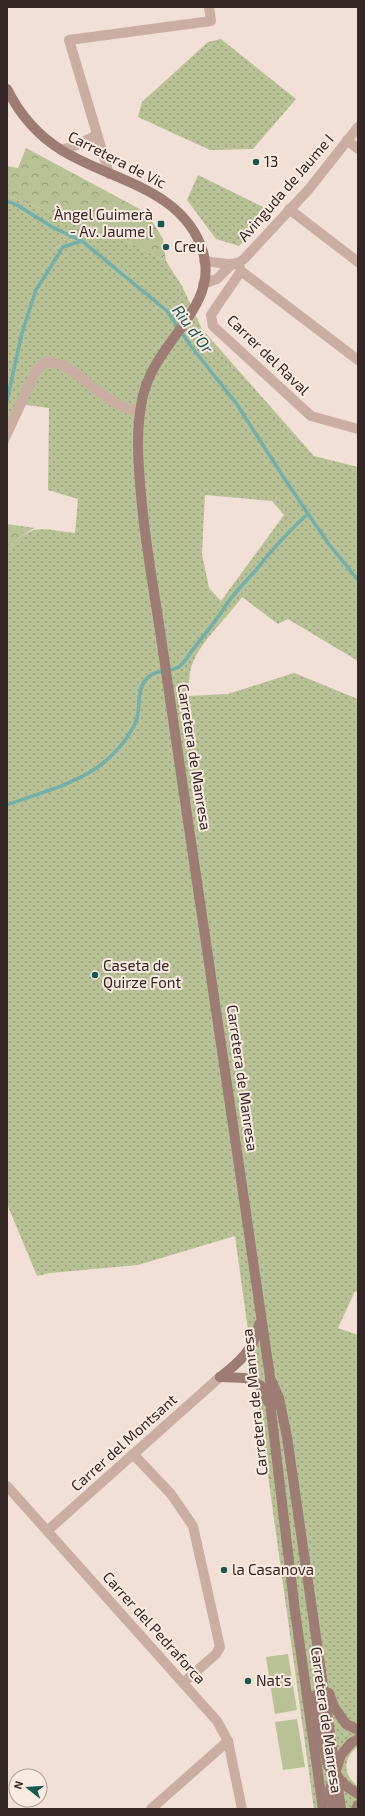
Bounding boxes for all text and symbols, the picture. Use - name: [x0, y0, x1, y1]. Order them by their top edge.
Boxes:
- street label: Carretera de Vic: [65, 127, 170, 192]
- street label: Avinguda de Jaume I: [234, 130, 337, 245]
- place label: 13: [264, 152, 278, 170]
- marker: 13: [251, 157, 261, 167]
- place label: Àngel Guimerà - Av. Jaume l: [54, 205, 154, 240]
- marker: Àngel Guimerà - Av. Jaume l: [156, 219, 166, 229]
- place label: Creu: [174, 237, 205, 255]
- marker: Creu: [161, 242, 171, 252]
- water label: Riu d'Or: [169, 301, 218, 357]
- street label: Carrer del Raval: [224, 310, 314, 399]
- street label: Carretera de Manresa: [175, 682, 215, 831]
- place label: Caseta de Quirze Font: [103, 956, 181, 992]
- marker: Caseta de Quirze Font: [90, 970, 100, 980]
- street label: Carretera de Manresa: [224, 1003, 262, 1152]
- street label: Carretera de Manresa: [237, 1328, 271, 1477]
- street label: Carrer del Montsant: [67, 1390, 180, 1495]
- place label: la Casanova: [232, 1560, 314, 1578]
- marker: la Casanova: [219, 1565, 229, 1575]
- street label: Carrer del Pedraforca: [100, 1567, 210, 1687]
- street label: Carretera de Manresa: [308, 1645, 346, 1794]
- place label: Nat's: [256, 1671, 291, 1689]
- marker: Nat's: [243, 1676, 253, 1686]
- north arrow: [8, 1768, 48, 1808]
- text: N: [11, 1779, 25, 1791]

